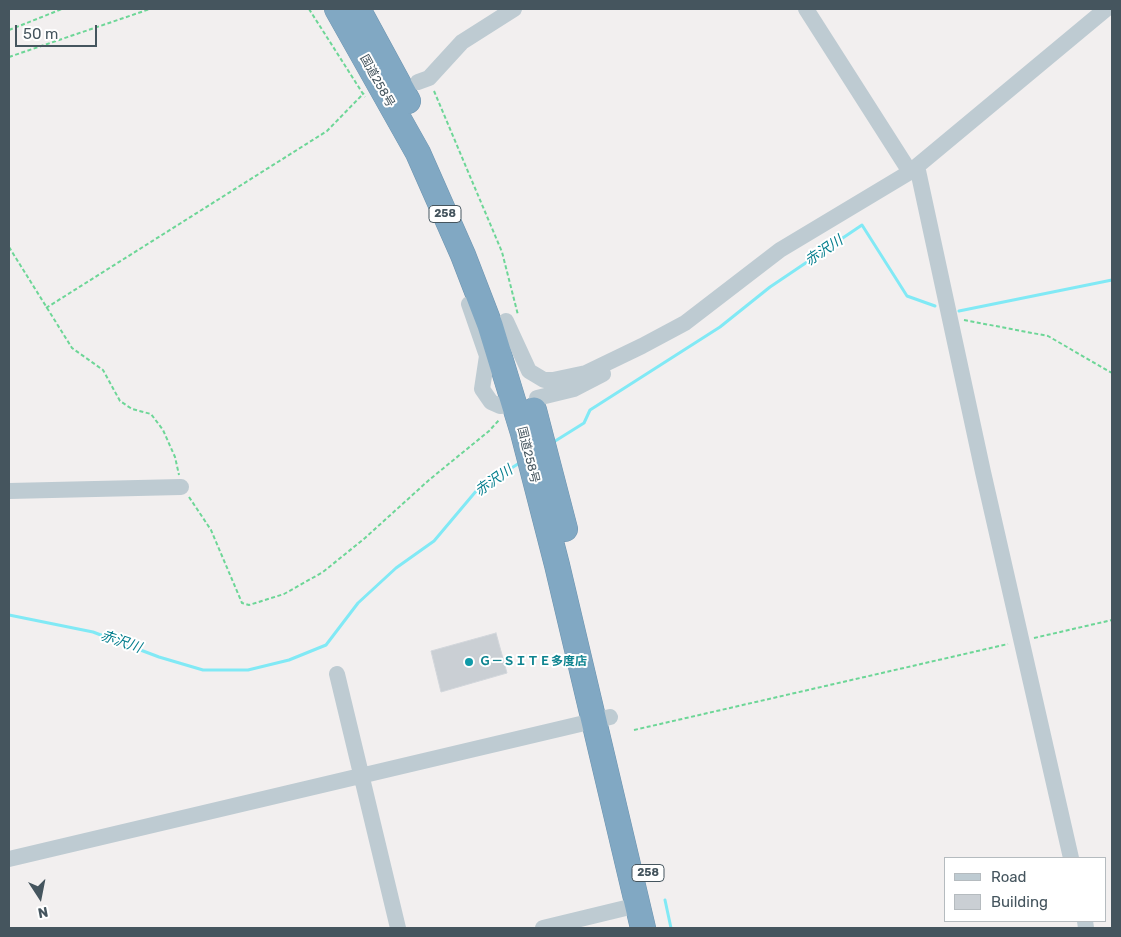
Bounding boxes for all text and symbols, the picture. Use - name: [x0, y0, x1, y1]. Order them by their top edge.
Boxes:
- scale bar: [18, 15, 100, 47]
- text: 50 m: [23, 25, 58, 43]
- street label: 国道258号: [357, 52, 397, 110]
- road number: 258: [429, 205, 461, 222]
- water label: 赤沢川: [802, 232, 846, 270]
- street label: 国道258号: [514, 425, 542, 485]
- water label: 赤沢川: [472, 462, 516, 500]
- water label: 赤沢川: [98, 627, 144, 657]
- place label: Ｇ－ＳＩＴＥ多度店: [479, 655, 587, 669]
- marker: Ｇ－ＳＩＴＥ多度店: [463, 656, 475, 668]
- legend: [944, 857, 1106, 922]
- road number: 258: [632, 864, 664, 881]
- text: Road: [991, 868, 1027, 886]
- north arrow: [15, 872, 65, 922]
- text: Building: [991, 893, 1048, 911]
- text: N: [36, 903, 50, 922]

